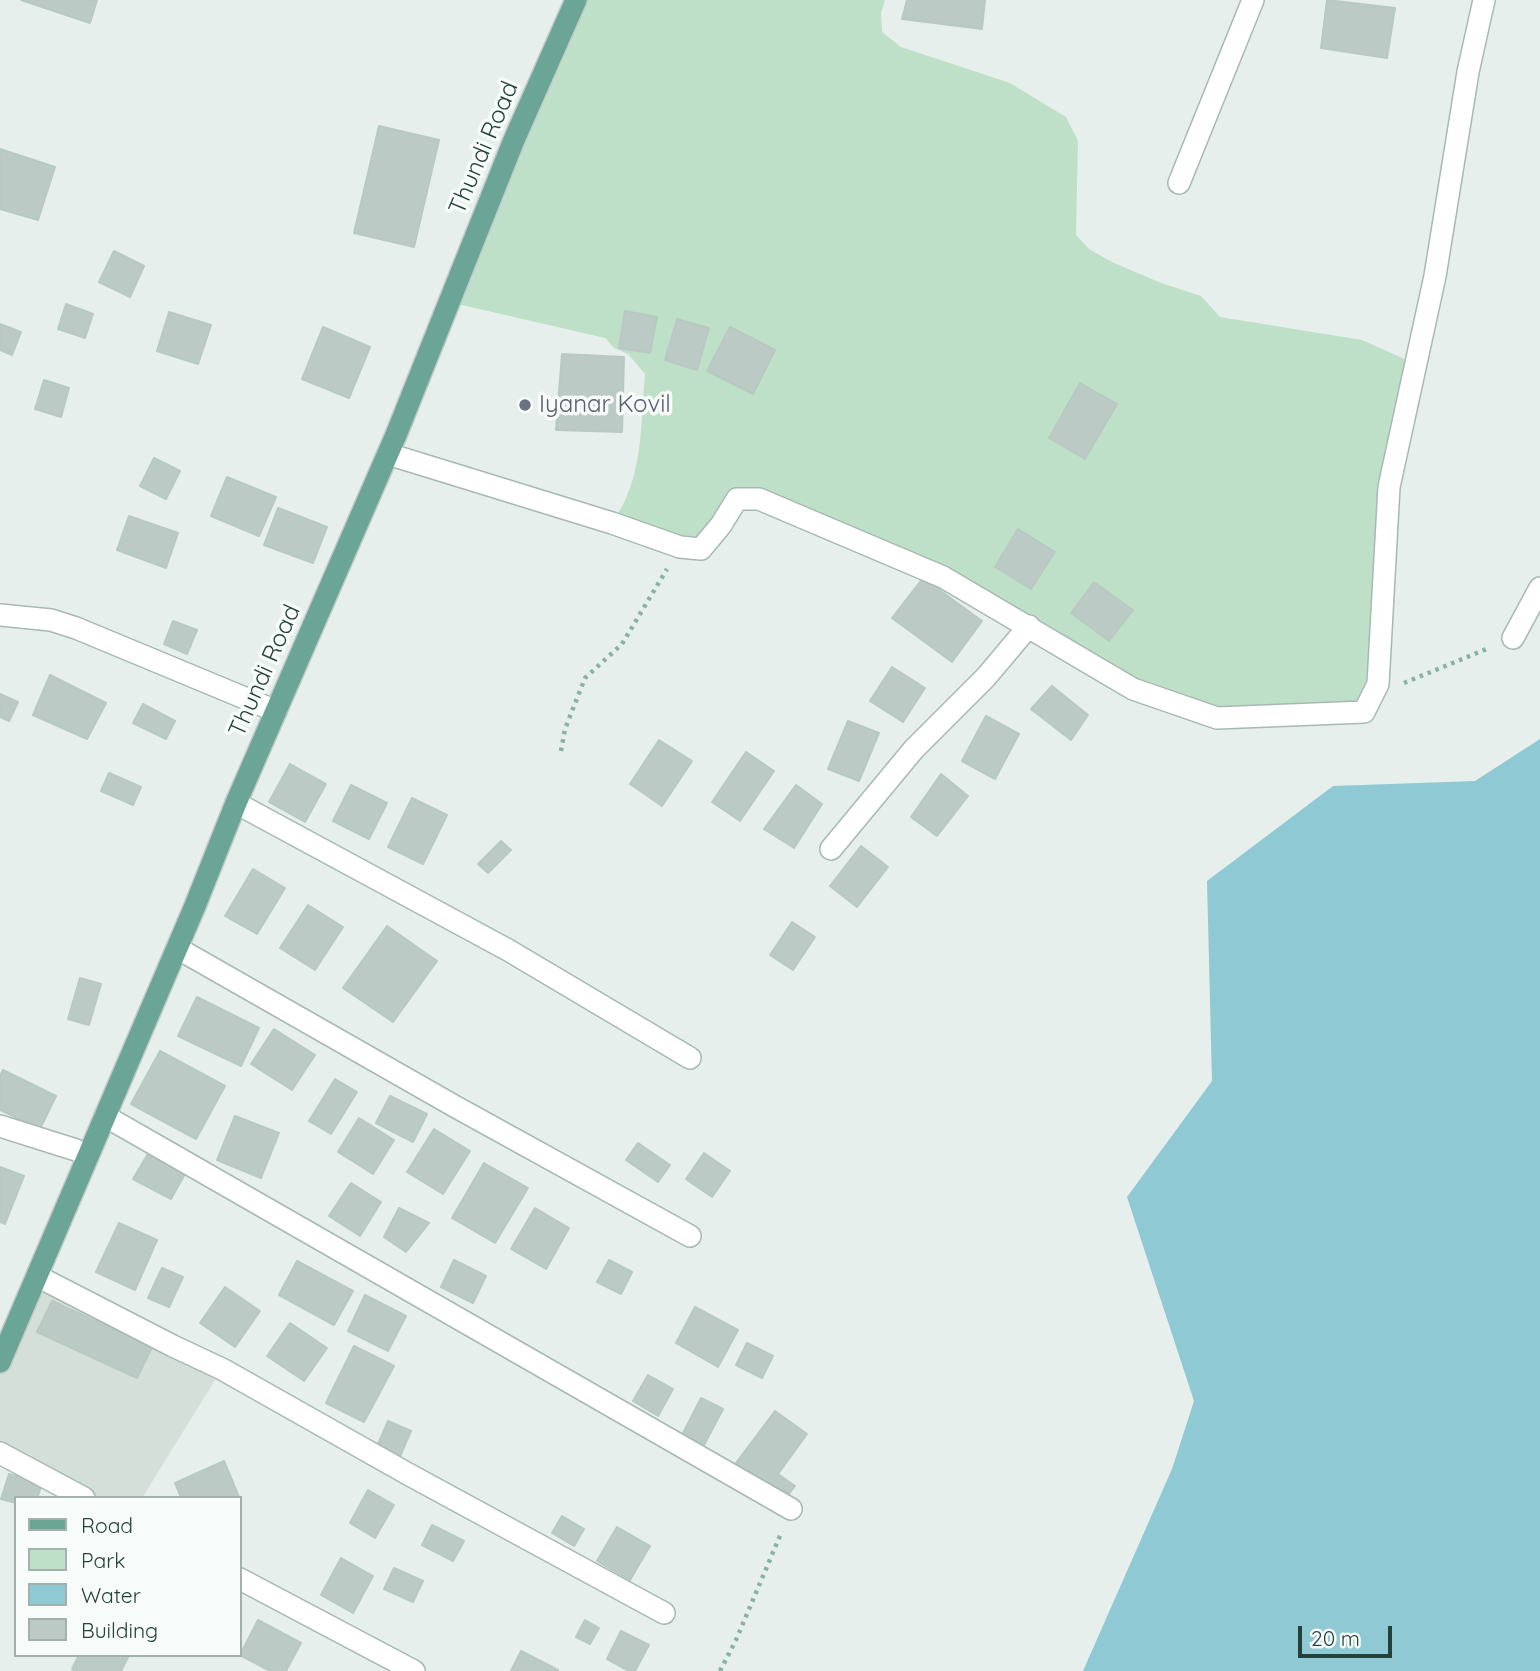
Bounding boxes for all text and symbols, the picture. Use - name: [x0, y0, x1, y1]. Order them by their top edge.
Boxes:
- street label: Thundi Road: [443, 77, 525, 219]
- place label: Iyanar Kovil: [539, 391, 671, 419]
- marker: Iyanar Kovil: [517, 397, 533, 413]
- street label: Thundi Road: [223, 601, 307, 741]
- legend: [14, 1496, 242, 1657]
- text: Road: [81, 1512, 133, 1538]
- text: Park: [81, 1547, 125, 1573]
- text: Water: [81, 1582, 141, 1608]
- scale bar: [1302, 1612, 1396, 1656]
- text: Building: [81, 1617, 158, 1643]
- text: 20 m: [1311, 1625, 1360, 1651]

